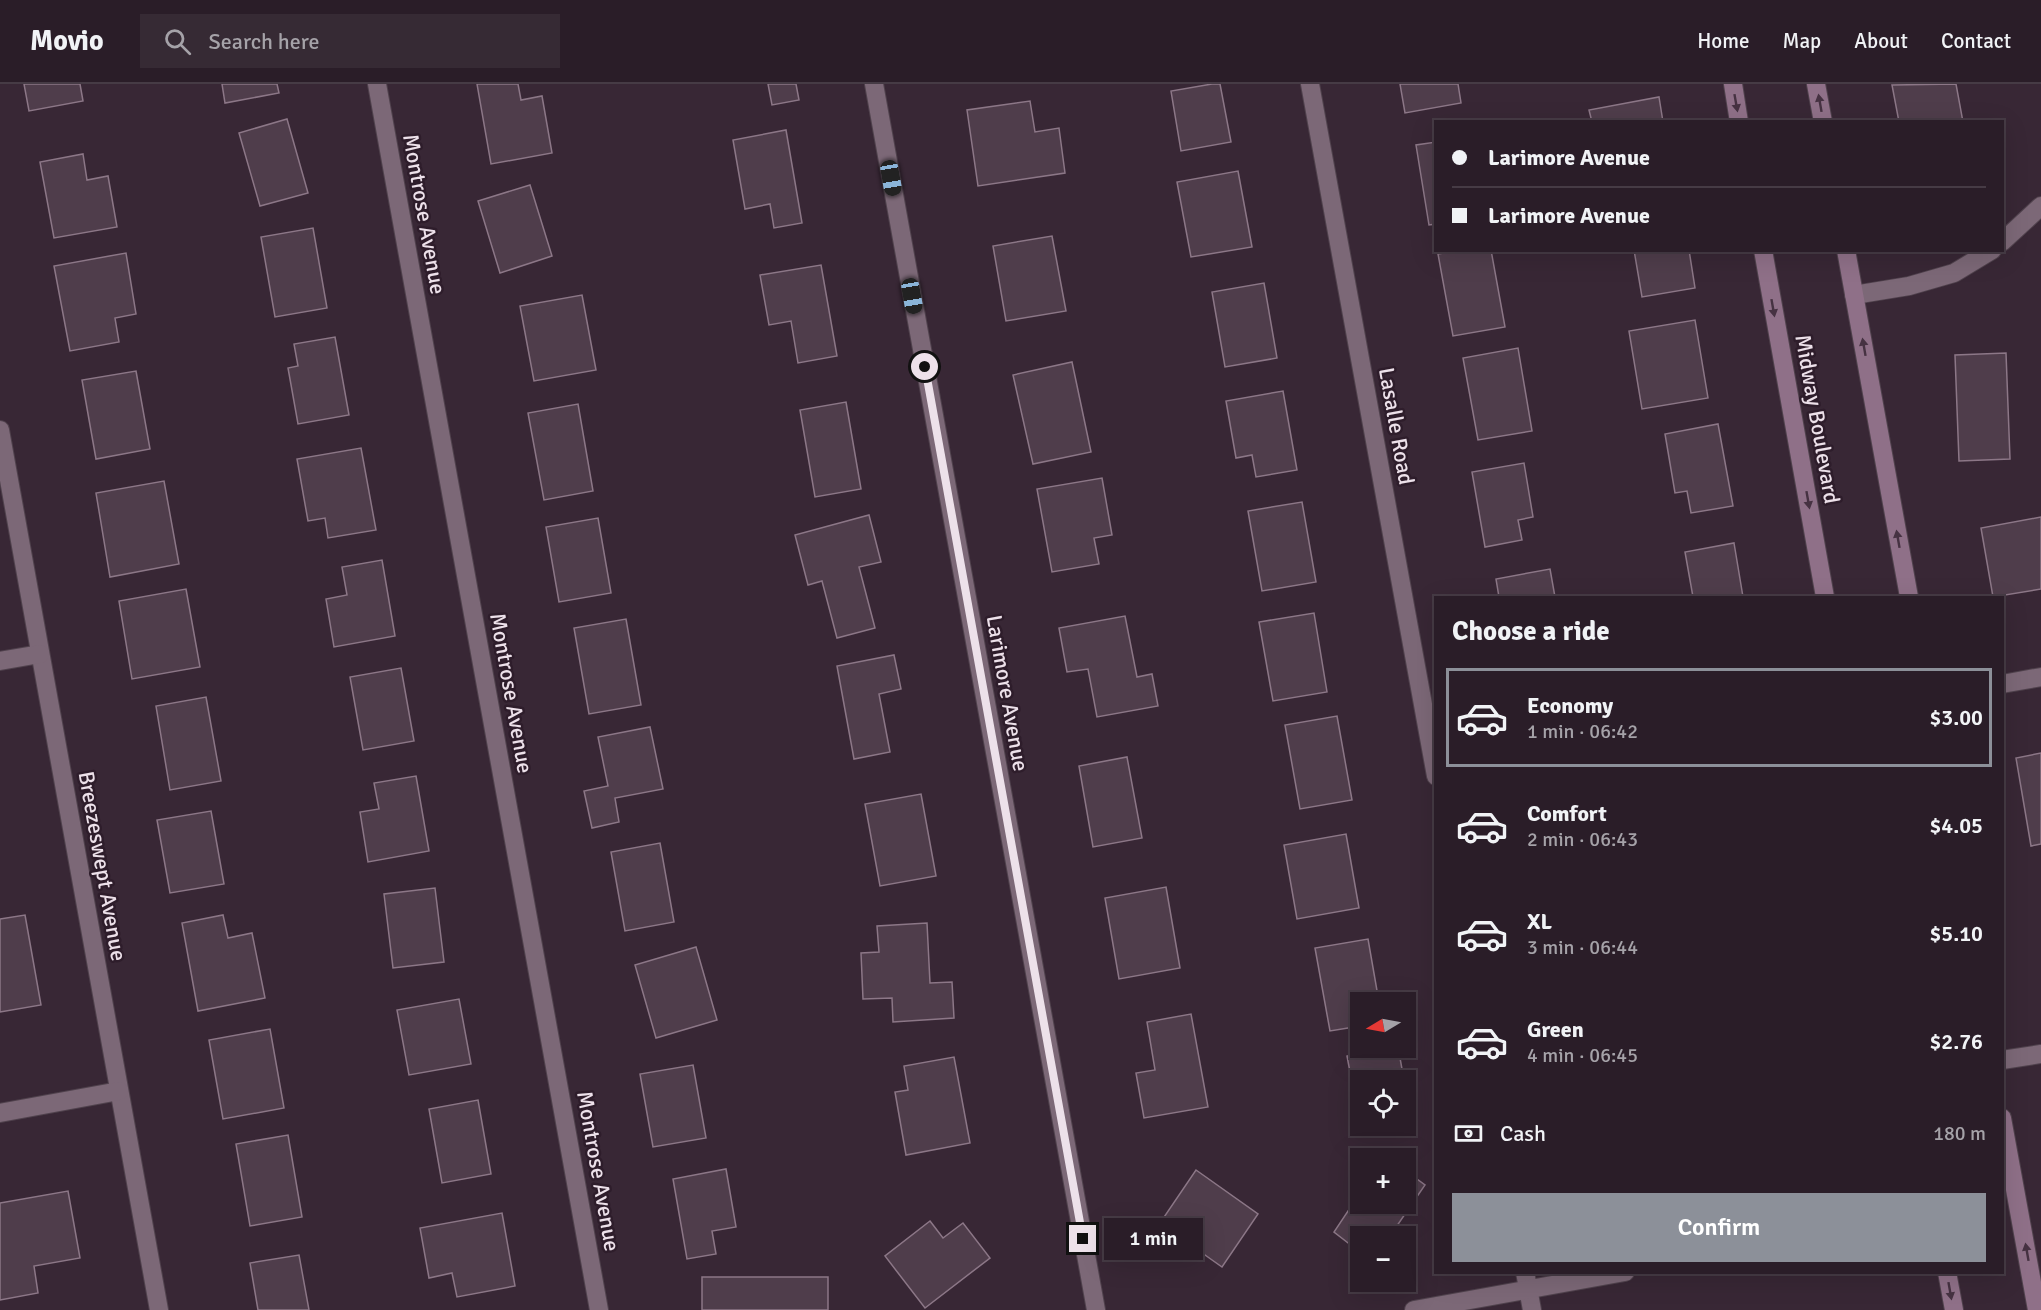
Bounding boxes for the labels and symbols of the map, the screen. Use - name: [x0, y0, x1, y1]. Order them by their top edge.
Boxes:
- one-way arrow: [1732, 93, 1741, 112]
- one-way arrow: [1815, 93, 1824, 112]
- street label: Montrose Avenue: [397, 132, 452, 296]
- car: [879, 159, 903, 197]
- car: [900, 277, 924, 315]
- one-way arrow: [1769, 299, 1778, 318]
- street label: Midway Boulevard: [1789, 332, 1846, 506]
- one-way arrow: [1859, 338, 1868, 357]
- route start: [911, 353, 938, 380]
- street label: Lasalle Road: [1373, 365, 1420, 487]
- one-way arrow: [1803, 491, 1812, 510]
- one-way arrow: [1893, 530, 1902, 549]
- street label: Montrose Avenue: [484, 611, 539, 775]
- street label: Larimore Avenue: [980, 613, 1035, 773]
- street label: Breezeswept Avenue: [73, 769, 133, 963]
- north arrow: [1350, 992, 1416, 1058]
- street label: Montrose Avenue: [571, 1089, 626, 1253]
- callout: 1 min: [1104, 1218, 1203, 1260]
- route end: [1069, 1225, 1096, 1252]
- one-way arrow: [2022, 1243, 2031, 1262]
- one-way arrow: [1946, 1282, 1955, 1301]

